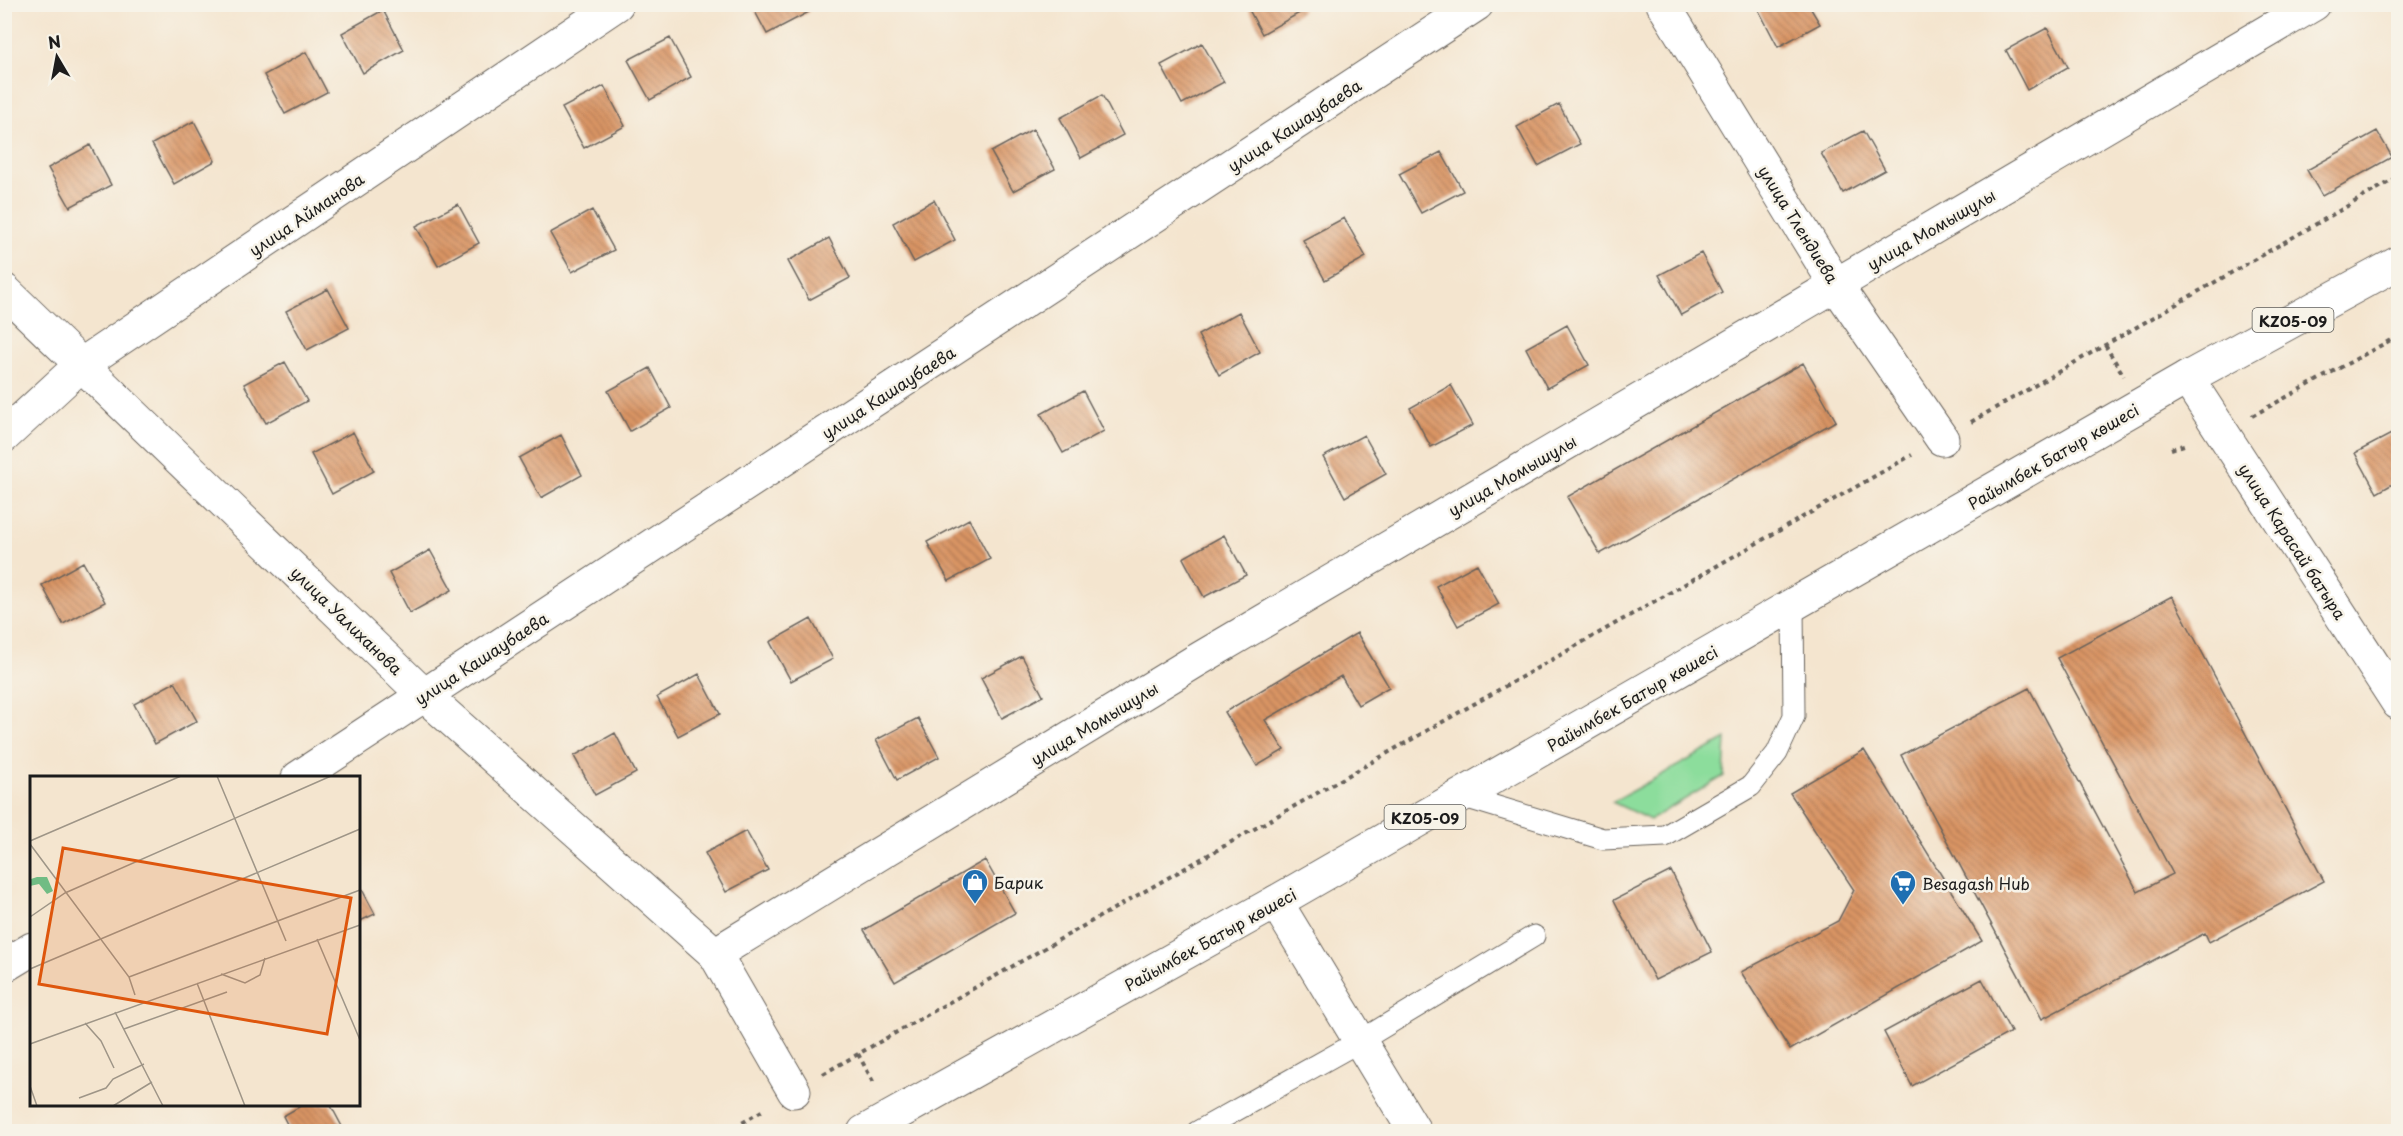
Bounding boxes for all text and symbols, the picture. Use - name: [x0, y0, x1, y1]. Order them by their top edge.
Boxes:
- north arrow: [27, 27, 87, 87]
- text: N: [46, 28, 63, 54]
- street label: улица Кашаубаева: [1222, 73, 1366, 177]
- street label: улица Тлендиева: [1753, 160, 1845, 288]
- street label: улица Айманова: [244, 167, 368, 261]
- street label: улица Момышулы: [1862, 182, 2000, 276]
- road number: KZ05-09: [2252, 308, 2334, 332]
- street label: улица Кашаубаева: [816, 340, 960, 444]
- street label: Райымбек Батыр көшесі: [1963, 397, 2143, 515]
- street label: улица Момышулы: [1443, 428, 1581, 522]
- street label: улица Карасай батыра: [2233, 458, 2353, 624]
- street label: улица Уалиханова: [286, 560, 408, 680]
- street label: улица Кашаубаева: [409, 606, 553, 710]
- street label: Райымбек Батыр көшесі: [1542, 639, 1722, 757]
- street label: улица Момышулы: [1026, 675, 1162, 771]
- inset map: [30, 776, 360, 1106]
- road number: KZ05-09: [1384, 805, 1466, 829]
- shop icon: Барик: [960, 867, 990, 905]
- supermarket icon: Besagash Hub: [1888, 868, 1918, 906]
- place label: Барик: [994, 870, 1044, 894]
- place label: Besagash Hub: [1922, 871, 2030, 895]
- street label: Райымбек Батыр көшесі: [1119, 882, 1301, 996]

